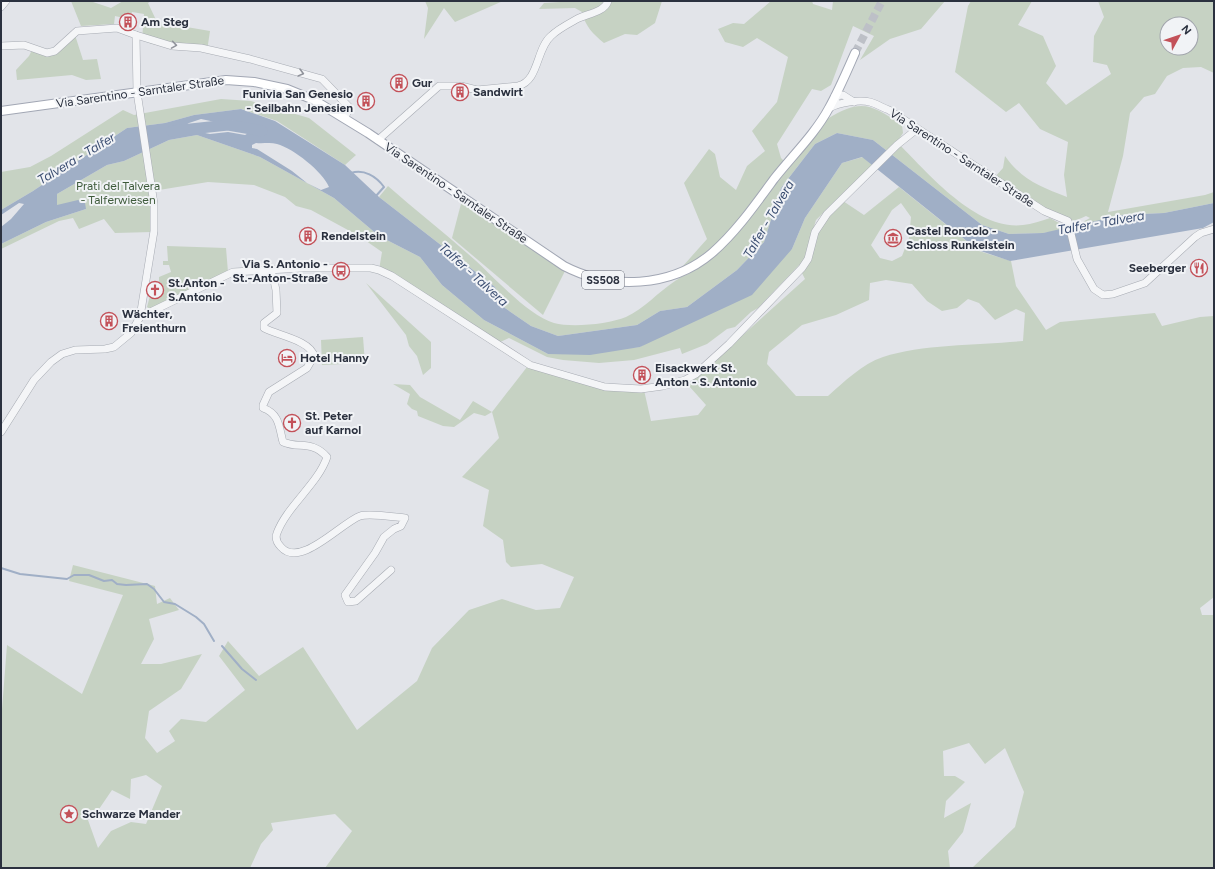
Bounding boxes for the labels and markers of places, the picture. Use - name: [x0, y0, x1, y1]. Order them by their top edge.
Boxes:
- building icon: Am Steg: [118, 12, 138, 32]
- place label: Am Steg: [141, 15, 189, 29]
- building icon: Gur: [389, 73, 409, 93]
- place label: Gur: [412, 76, 433, 90]
- building icon: Sandwirt: [450, 82, 470, 102]
- place label: Sandwirt: [473, 85, 523, 99]
- place label: Funivia San Genesio - Seilbahn Jenesien: [243, 87, 353, 115]
- building icon: Funivia San Genesio - Seilbahn Jenesien: [356, 91, 376, 111]
- place label: Castel Roncolo - Schloss Runkelstein: [906, 224, 1015, 252]
- building icon: Rendelstein: [298, 226, 318, 246]
- museum icon: Castel Roncolo - Schloss Runkelstein: [883, 228, 903, 248]
- place label: Rendelstein: [321, 229, 386, 243]
- place label: Via S. Antonio - St.-Anton-Straße: [232, 257, 328, 285]
- restaurant icon: Seeberger: [1189, 258, 1209, 278]
- bus stop icon: Via S. Antonio - St.-Anton-Straße: [331, 261, 351, 281]
- place label: Seeberger: [1129, 261, 1186, 275]
- place label: St.Anton - S.Antonio: [168, 276, 225, 304]
- church icon: St.Anton - S.Antonio: [145, 280, 165, 300]
- place label: Wächter, Freienthurn: [122, 307, 186, 335]
- building icon: Wächter, Freienthurn: [99, 311, 119, 331]
- hotel icon: Hotel Hanny: [277, 348, 297, 368]
- place label: Hotel Hanny: [300, 351, 369, 365]
- place label: Eisackwerk St. Anton - S. Antonio: [655, 361, 757, 389]
- building icon: Eisackwerk St. Anton - S. Antonio: [632, 365, 652, 385]
- place label: St. Peter auf Karnol: [305, 409, 361, 437]
- church icon: St. Peter auf Karnol: [282, 413, 302, 433]
- place icon: Schwarze Mander: [59, 804, 79, 824]
- place label: Schwarze Mander: [82, 807, 181, 821]

